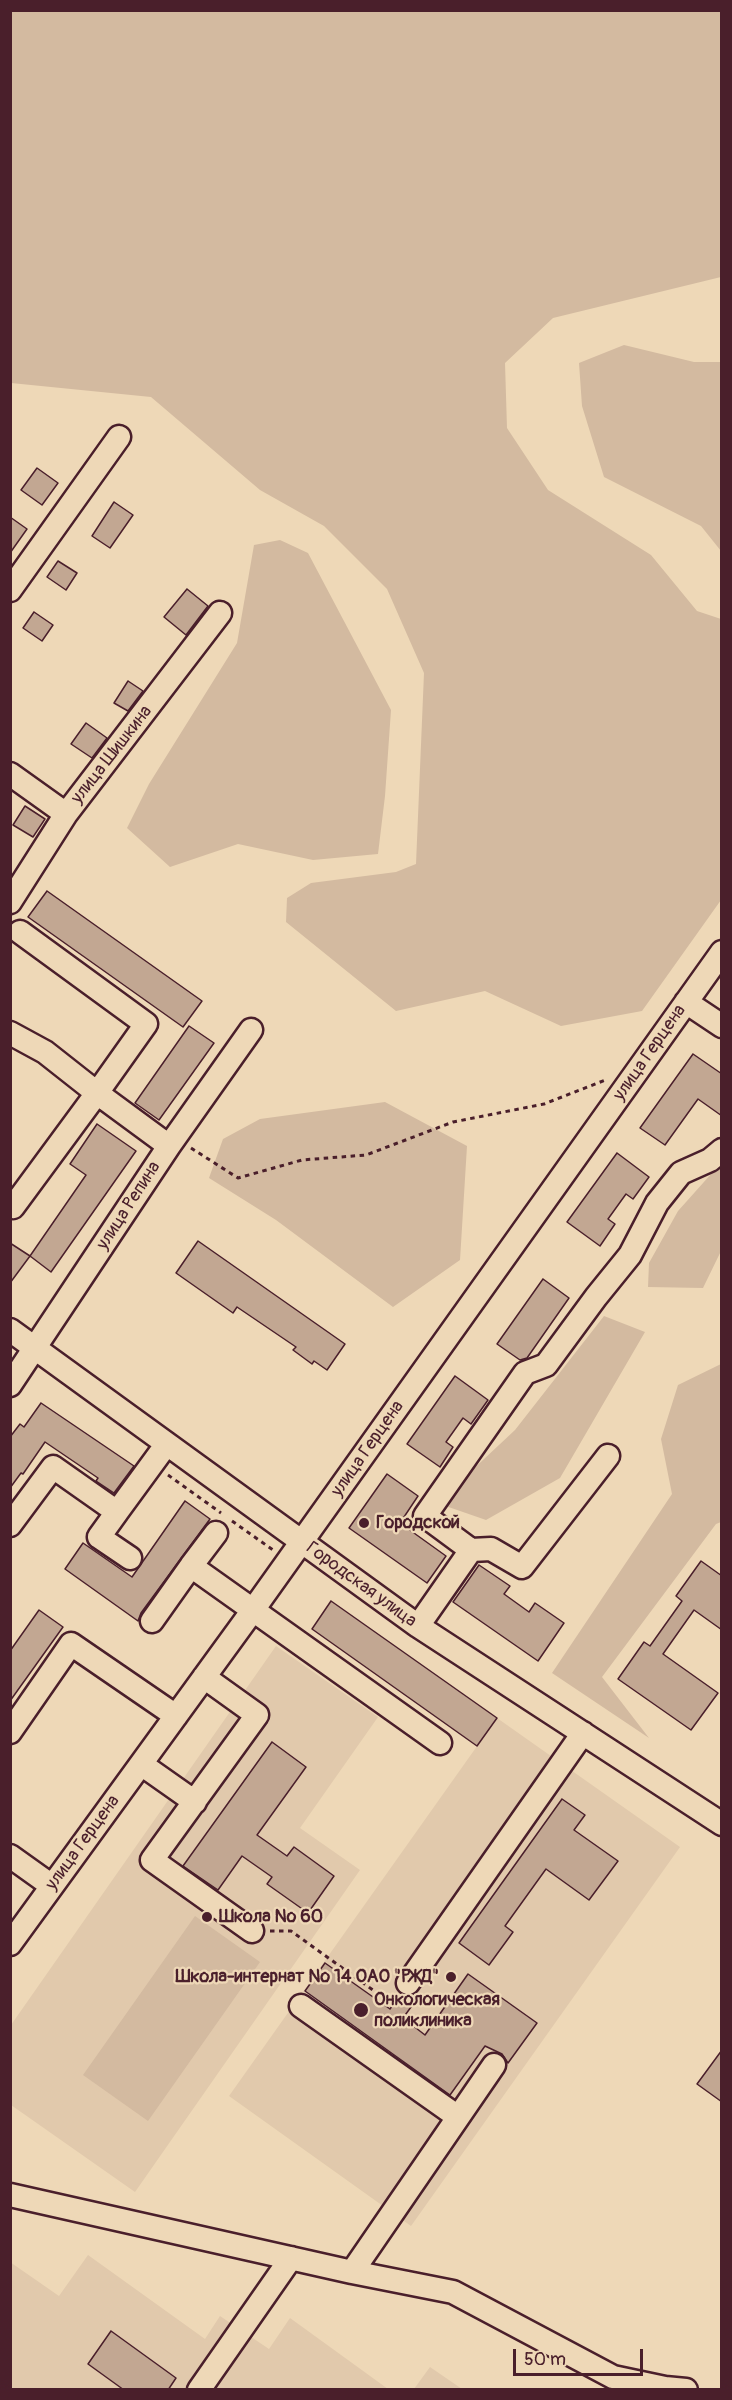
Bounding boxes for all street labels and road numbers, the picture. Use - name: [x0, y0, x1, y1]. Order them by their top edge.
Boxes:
- street label: улица Шишкина: [67, 702, 157, 808]
- street label: улица Герцена: [609, 1001, 691, 1105]
- street label: улица Репина: [92, 1158, 166, 1254]
- street label: улица Герцена: [327, 1397, 409, 1501]
- street label: Городская улица: [302, 1538, 420, 1632]
- street label: улица Герцена: [41, 1791, 125, 1895]

